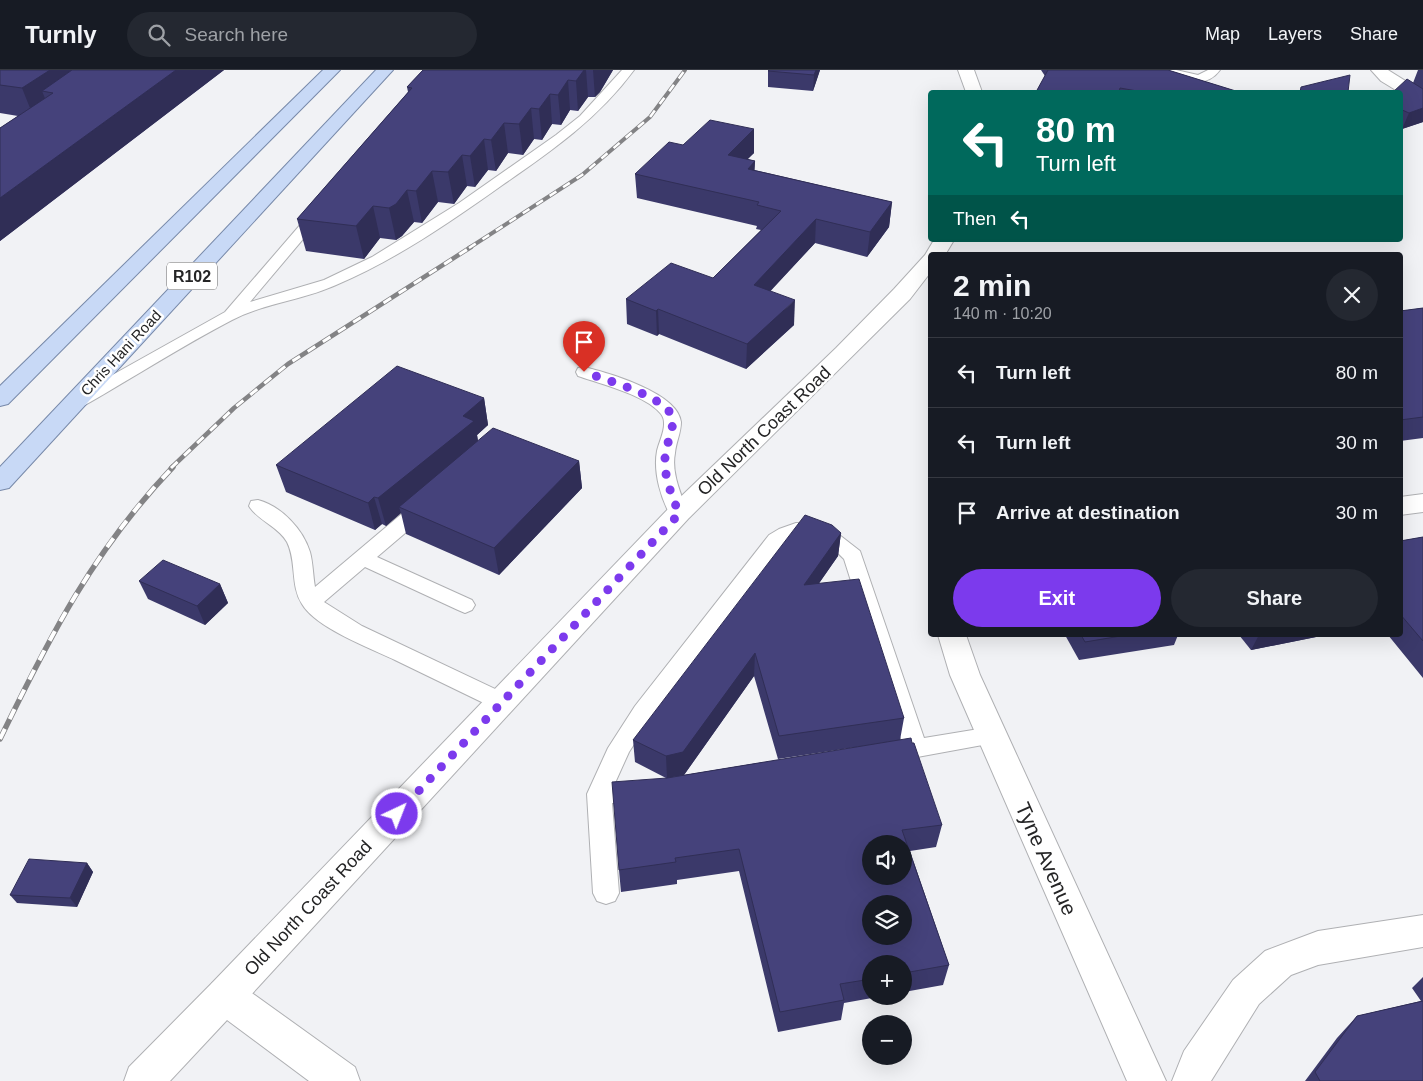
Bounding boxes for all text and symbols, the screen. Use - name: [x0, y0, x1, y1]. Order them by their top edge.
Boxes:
- search box: [127, 12, 477, 57]
- text: Turnly: [25, 21, 97, 48]
- icon: search: [145, 21, 173, 49]
- text: Search here: [185, 24, 288, 45]
- text: Map: [1205, 24, 1240, 44]
- text: Layers: [1268, 24, 1322, 44]
- text: Share: [1350, 24, 1398, 44]
- icon: left: [953, 110, 1018, 175]
- text: 80 m: [1036, 110, 1116, 149]
- text: Turn left: [1036, 151, 1116, 176]
- icon: left: [1006, 205, 1034, 233]
- text: Then: [953, 208, 996, 229]
- road number: R102: [167, 262, 217, 290]
- text: 2 min: [953, 269, 1031, 302]
- button: close: [1326, 269, 1378, 321]
- text: 140 m · 10:20: [953, 305, 1052, 322]
- street label: Chris Hani Road: [77, 307, 164, 399]
- pin: [563, 321, 605, 372]
- icon: arrive: [570, 328, 598, 356]
- icon: left: [953, 359, 981, 387]
- street label: Old North Coast Road: [693, 362, 835, 500]
- text: Turn left: [996, 362, 1071, 383]
- text: 80 m: [1336, 362, 1378, 383]
- icon: left: [953, 429, 981, 457]
- text: Turn left: [996, 432, 1071, 453]
- text: 30 m: [1336, 432, 1378, 453]
- icon: arrive: [953, 499, 981, 527]
- text: Arrive at destination: [996, 502, 1180, 523]
- text: 30 m: [1336, 502, 1378, 523]
- button: Exit: [953, 569, 1161, 627]
- button: Share: [1171, 569, 1378, 627]
- position arrow: [370, 787, 422, 839]
- street label: Tyne Avenue: [1011, 799, 1082, 919]
- map controls: [862, 835, 912, 1065]
- button: sound: [862, 835, 912, 885]
- street label: Old North Coast Road: [240, 836, 376, 980]
- button: layers: [862, 895, 912, 945]
- button: +: [862, 955, 912, 1005]
- button: −: [862, 1015, 912, 1065]

